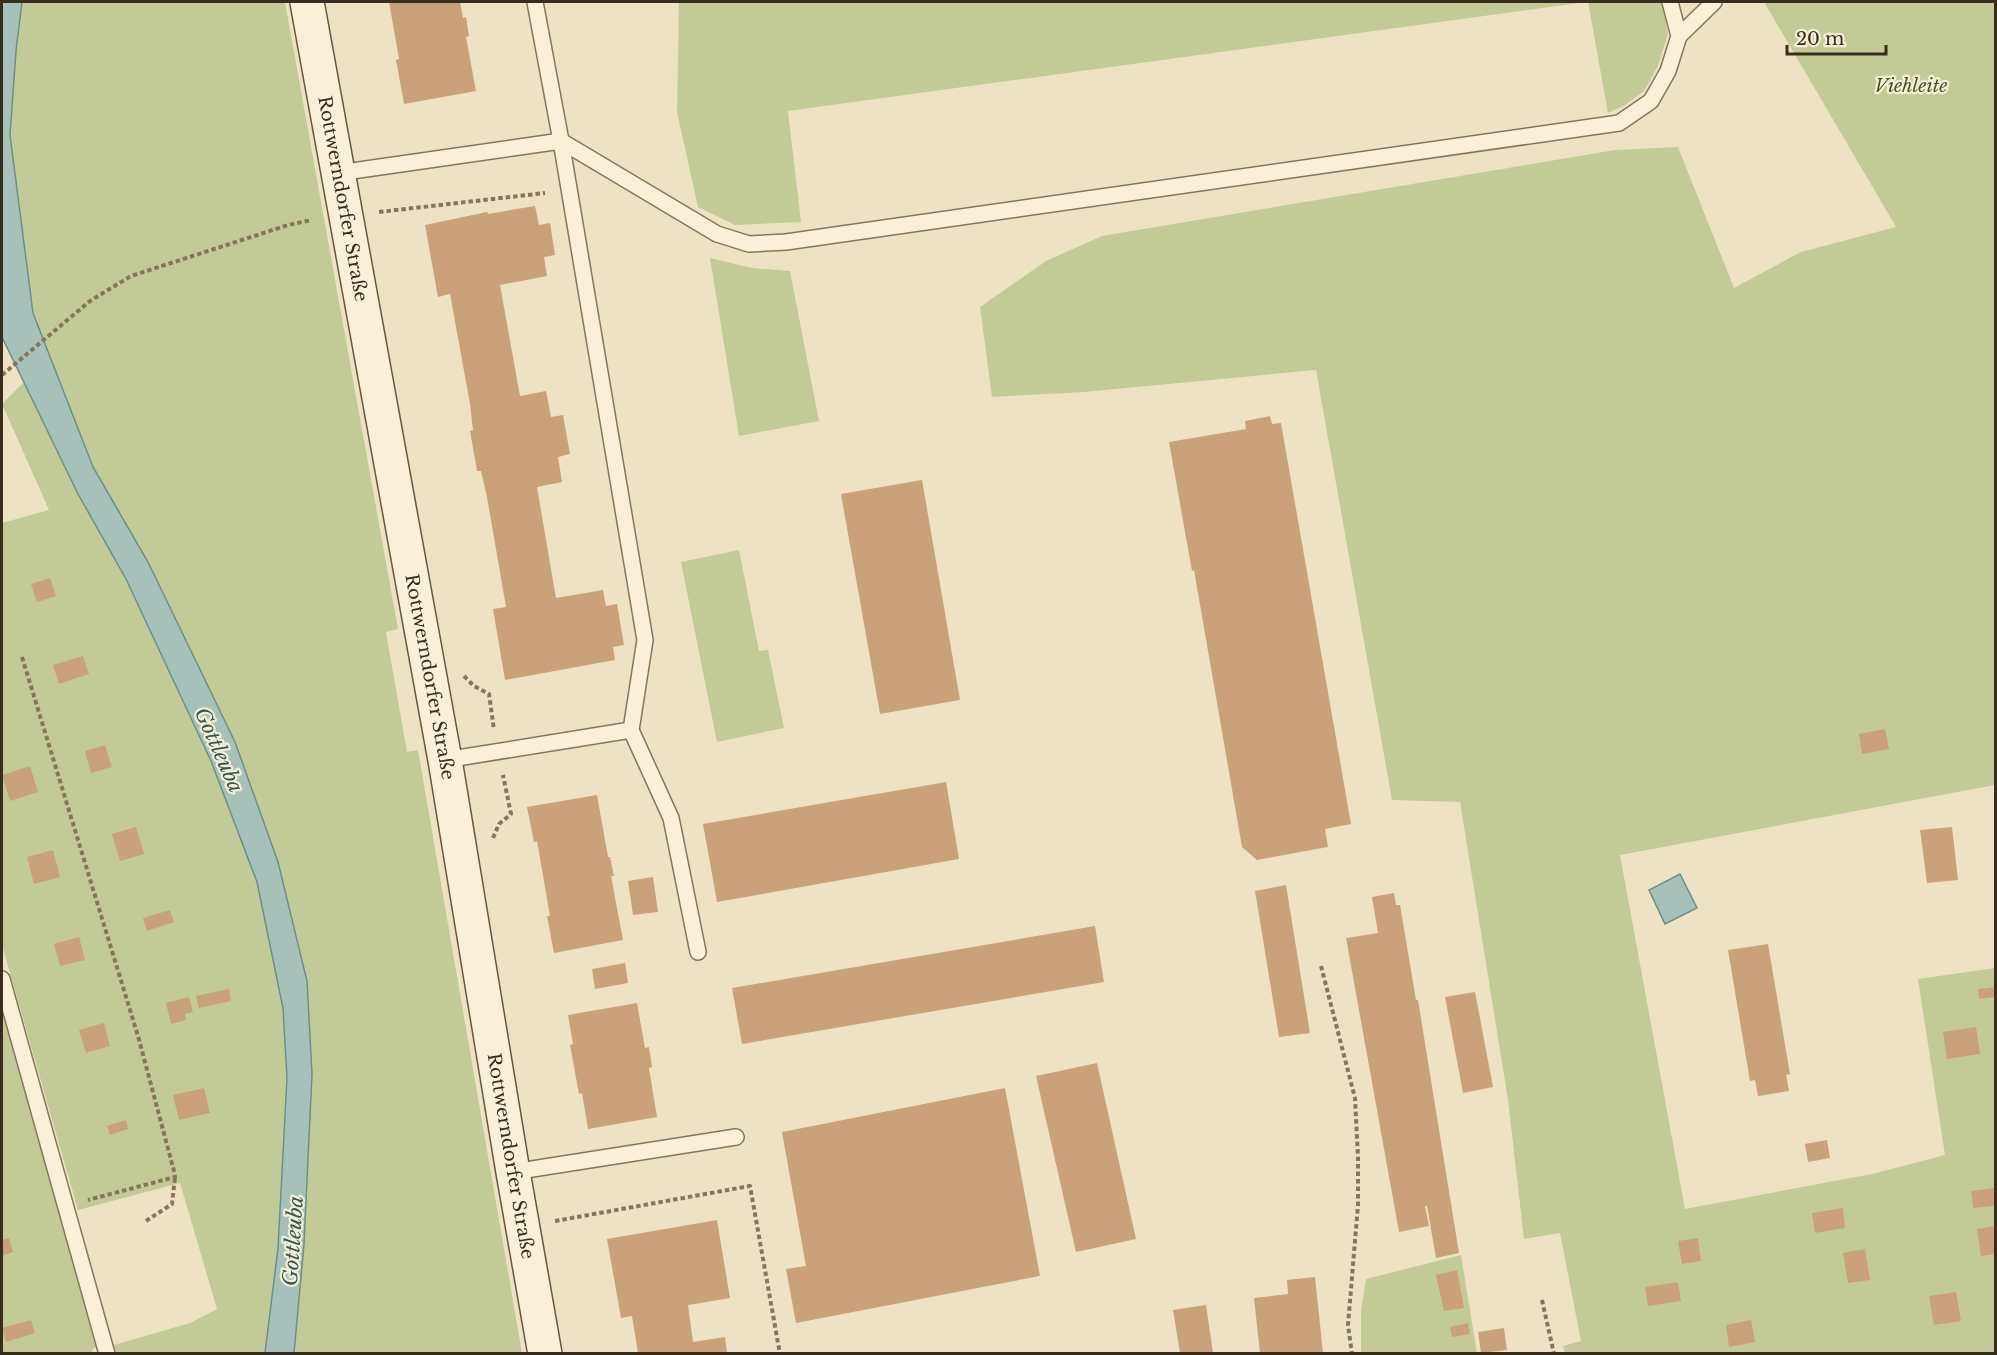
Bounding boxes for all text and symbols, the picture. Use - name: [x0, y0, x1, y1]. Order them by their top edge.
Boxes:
- scale bar: [1787, 18, 1886, 56]
- text: 20 m: [1796, 28, 1844, 50]
- park label: Viehleite: [1875, 75, 1947, 97]
- street label: Rottwerndorfer Straße: [313, 94, 372, 303]
- street label: Rottwerndorfer Straße: [400, 572, 459, 781]
- water label: Gottleuba: [190, 704, 248, 796]
- street label: Rottwerndorfer Straße: [483, 1051, 539, 1261]
- water label: Gottleuba: [278, 1195, 308, 1287]

